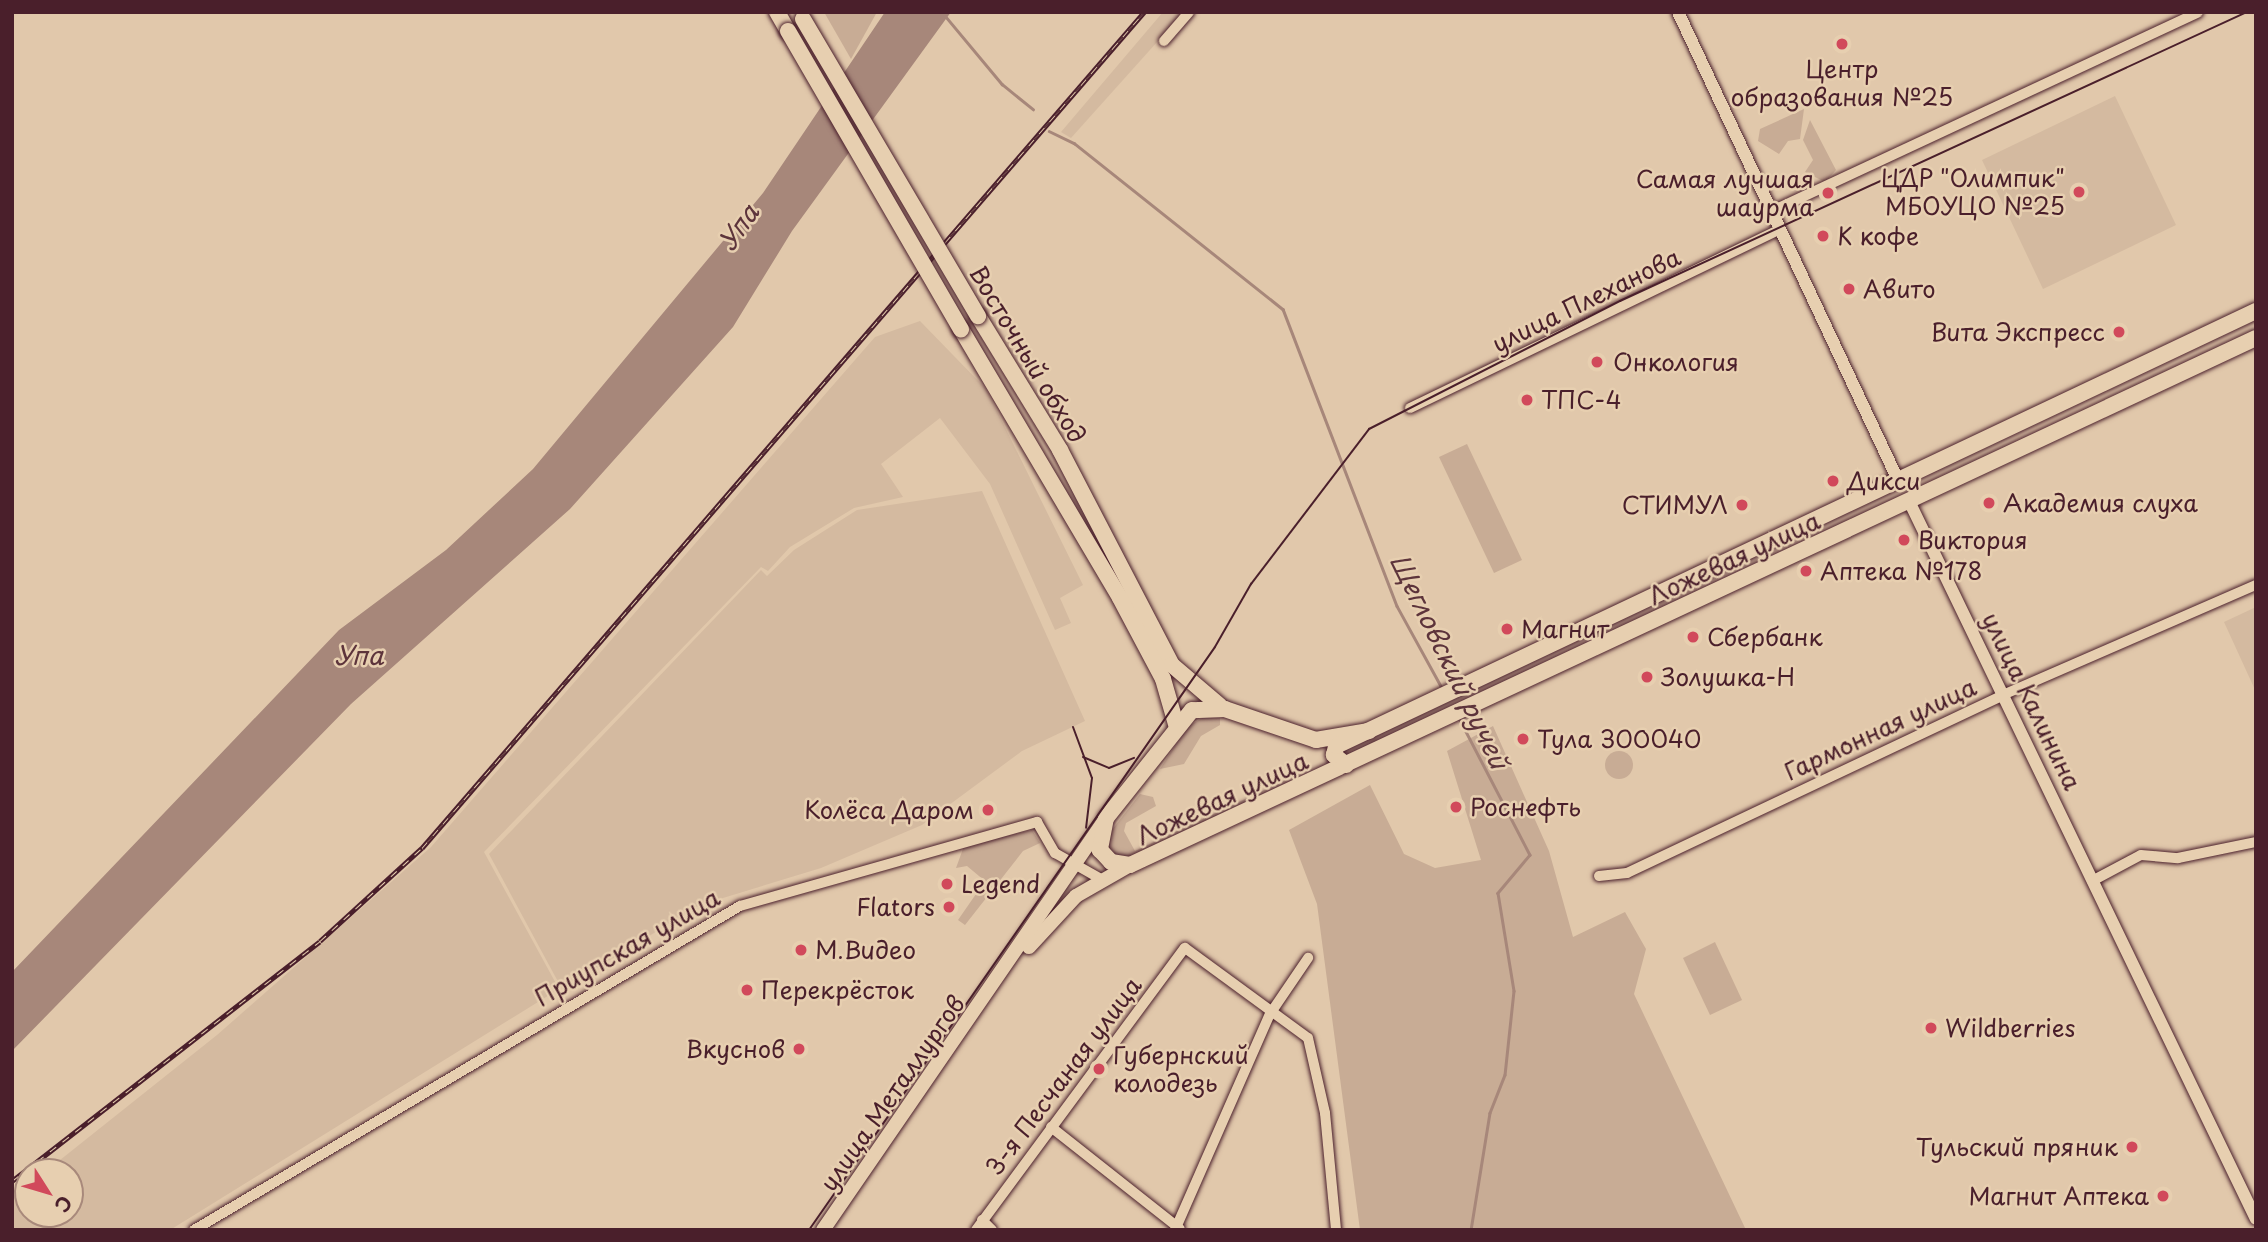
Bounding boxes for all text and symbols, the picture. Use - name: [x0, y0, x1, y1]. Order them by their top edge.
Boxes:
- marker: Центр образования №25: [1834, 36, 1850, 52]
- place label: Центр образования №25: [1731, 55, 1953, 111]
- place label: ЦДР "Олимпик" МБОУЦО №25: [1879, 164, 2065, 220]
- place label: Самая лучшая шаурма: [1637, 165, 1814, 221]
- marker: ЦДР "Олимпик" МБОУЦО №25: [2071, 184, 2087, 200]
- marker: Самая лучшая шаурма: [1820, 185, 1836, 201]
- water label: Упа: [711, 198, 765, 256]
- place label: К кофе: [1837, 222, 1921, 250]
- marker: К кофе: [1815, 228, 1831, 244]
- street label: улица Плеханова: [1486, 241, 1686, 359]
- street label: Восточный обход: [963, 259, 1093, 449]
- place label: Авито: [1863, 275, 1935, 303]
- marker: Авито: [1841, 281, 1857, 297]
- place label: Вита Экспресс: [1931, 318, 2105, 346]
- marker: Вита Экспресс: [2111, 324, 2127, 340]
- place label: Онкология: [1613, 348, 1739, 376]
- marker: Онкология: [1587, 352, 1607, 372]
- place label: ТПС-4: [1541, 386, 1622, 414]
- marker: ТПС-4: [1519, 392, 1535, 408]
- place label: Дикси: [1847, 467, 1920, 495]
- marker: Дикси: [1825, 473, 1841, 489]
- place label: Академия слуха: [2003, 489, 2200, 517]
- place label: СТИМУЛ: [1622, 491, 1728, 519]
- marker: Академия слуха: [1981, 495, 1997, 511]
- marker: СТИМУЛ: [1734, 497, 1750, 513]
- street label: Ложевая улица: [1643, 505, 1825, 611]
- place label: Виктория: [1918, 526, 2028, 554]
- marker: Виктория: [1896, 532, 1912, 548]
- water label: Щегловский ручей: [1384, 548, 1516, 774]
- place label: Аптека №178: [1820, 557, 1982, 585]
- marker: Аптека №178: [1798, 563, 1814, 579]
- street label: улица Калинина: [1976, 607, 2088, 795]
- place label: Магнит: [1521, 615, 1609, 643]
- marker: Магнит: [1499, 621, 1515, 637]
- place label: Сбербанк: [1707, 623, 1823, 651]
- marker: Сбербанк: [1685, 629, 1701, 645]
- water label: Упа: [334, 639, 384, 671]
- place label: Золушка-Н: [1661, 663, 1795, 691]
- marker: Золушка-Н: [1639, 669, 1655, 685]
- street label: Гармонная улица: [1779, 672, 1981, 786]
- place label: Тула 300040: [1537, 725, 1702, 753]
- marker: Тула 300040: [1515, 731, 1531, 747]
- street label: Ложевая улица: [1131, 745, 1313, 851]
- place label: Роснефть: [1470, 793, 1581, 821]
- place label: Колёса Даром: [803, 796, 974, 824]
- marker: Роснефть: [1448, 799, 1464, 815]
- marker: Колёса Даром: [980, 802, 996, 818]
- place label: Legend: [961, 870, 1040, 898]
- marker: Legend: [939, 876, 955, 892]
- street label: Приупская улица: [529, 882, 725, 1012]
- place label: Flators: [856, 893, 935, 921]
- marker: Flators: [941, 899, 957, 915]
- place label: М.Видео: [815, 936, 916, 964]
- marker: М.Видео: [793, 942, 809, 958]
- street label: 3-я Песчаная улица: [979, 971, 1147, 1181]
- place label: Перекрёсток: [761, 976, 914, 1004]
- marker: Перекрёсток: [739, 982, 755, 998]
- street label: улица Металлургов: [813, 989, 971, 1197]
- place label: Wildberries: [1945, 1014, 2075, 1042]
- marker: Wildberries: [1923, 1020, 1939, 1036]
- place label: Вкуснов: [685, 1035, 785, 1063]
- marker: Вкуснов: [791, 1041, 807, 1057]
- place label: Губернский колодезь: [1113, 1041, 1249, 1097]
- marker: Губернский колодезь: [1091, 1061, 1107, 1077]
- place label: Тульский пряник: [1915, 1133, 2118, 1161]
- marker: Тульский пряник: [2124, 1139, 2140, 1155]
- north arrow: [14, 1158, 84, 1228]
- place label: Магнит Аптека: [1967, 1182, 2149, 1210]
- marker: Магнит Аптека: [2155, 1188, 2171, 1204]
- text: С: [49, 1190, 80, 1219]

